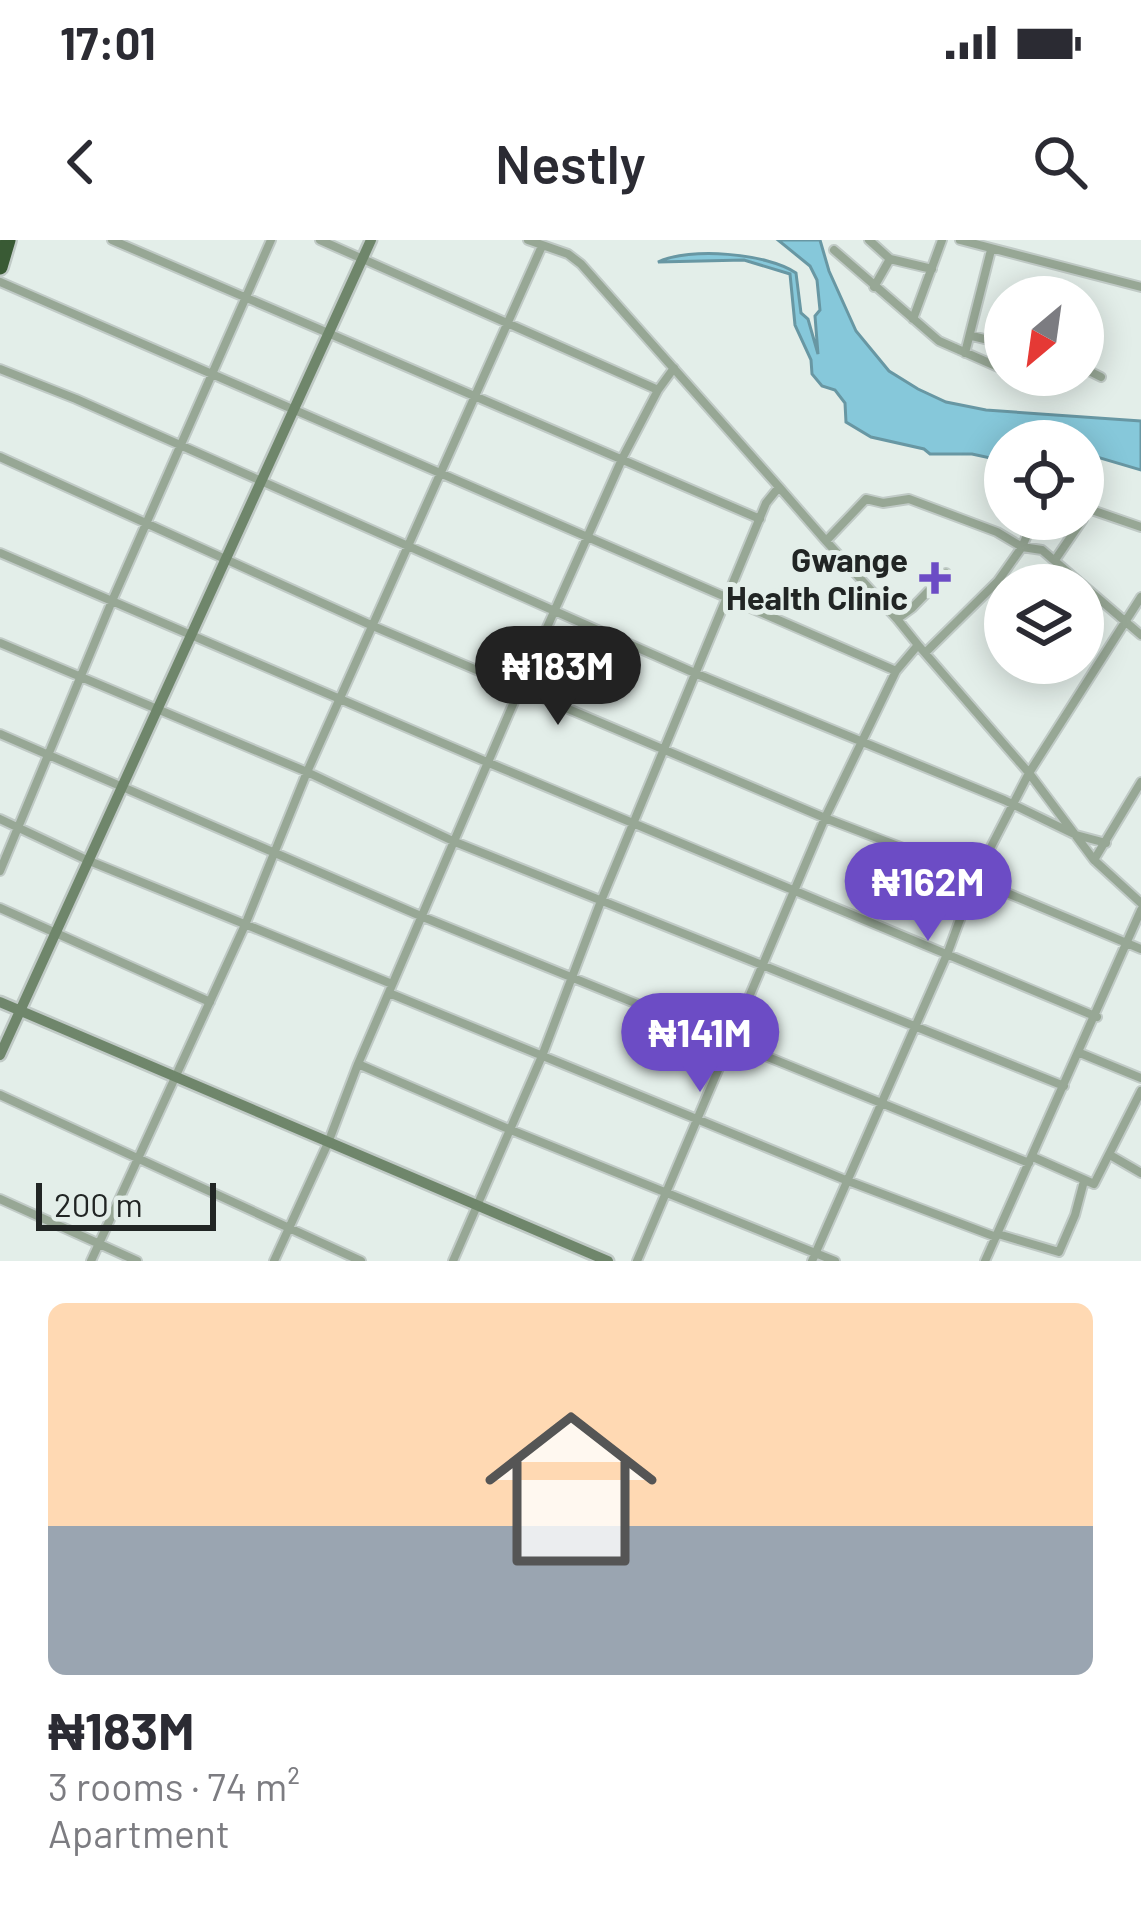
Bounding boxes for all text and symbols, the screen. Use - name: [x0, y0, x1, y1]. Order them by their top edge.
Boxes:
- text: 17:01: [60, 15, 156, 69]
- icon: back: [48, 129, 114, 195]
- icon: search: [1027, 129, 1093, 195]
- text: Nestly: [495, 130, 646, 195]
- north arrow: [984, 276, 1104, 396]
- map controls: [984, 276, 1104, 684]
- button: locate: [984, 420, 1104, 540]
- place label: Gwange Health Clinic: [726, 539, 908, 617]
- marker: Gwange Health Clinic: [919, 562, 951, 594]
- button: layers: [984, 564, 1104, 684]
- pin: ₦183M: [474, 626, 642, 728]
- text: ₦183M: [502, 641, 614, 688]
- pin: ₦162M: [844, 842, 1012, 944]
- text: ₦162M: [872, 857, 984, 904]
- pin: ₦141M: [616, 993, 784, 1095]
- text: ₦141M: [648, 1008, 752, 1055]
- scale bar: [36, 1177, 216, 1230]
- text: 200 m: [54, 1184, 143, 1224]
- icon: home: [463, 1381, 679, 1597]
- text: ₦183M: [48, 1699, 194, 1760]
- text: 3 rooms · 74 m²: [48, 1762, 300, 1809]
- text: Apartment: [48, 1809, 230, 1856]

